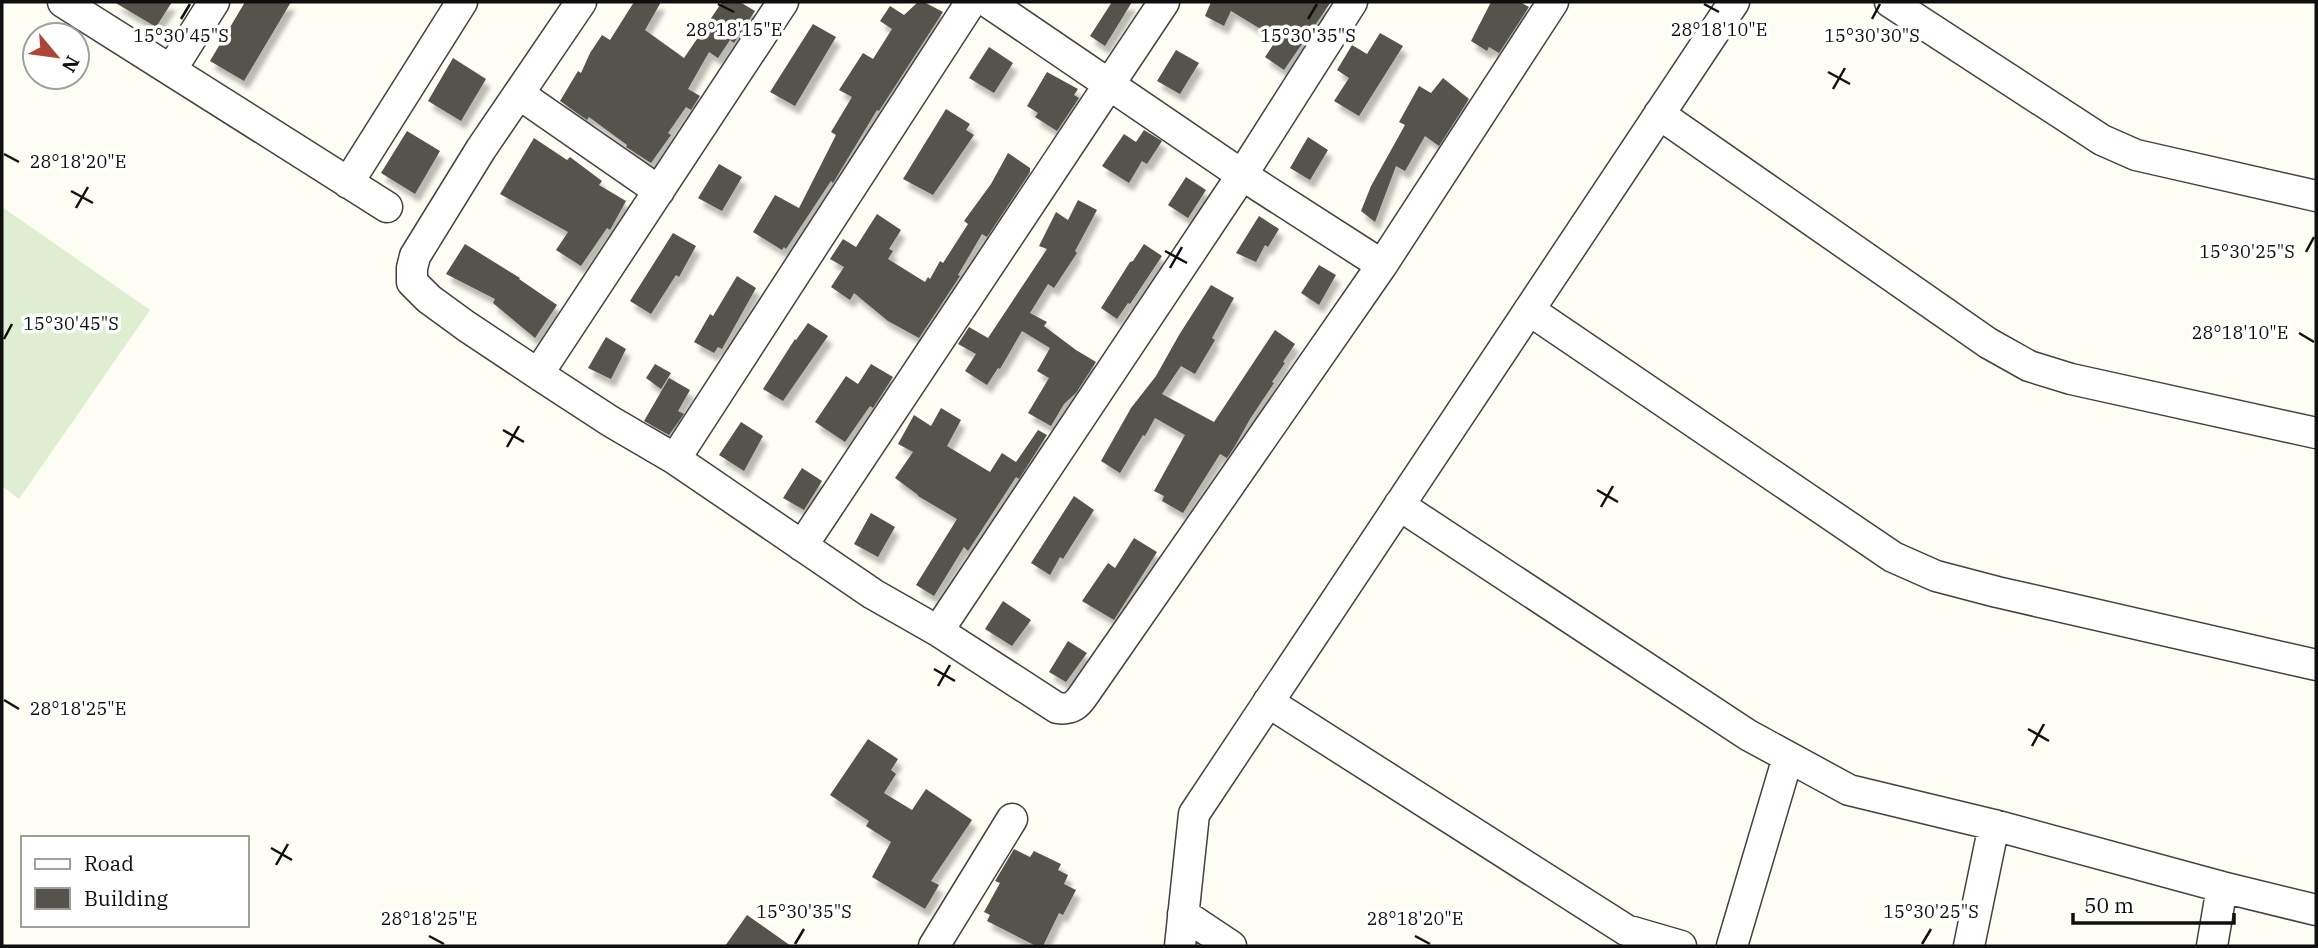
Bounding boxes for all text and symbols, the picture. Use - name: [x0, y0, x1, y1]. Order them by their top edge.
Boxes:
- text: 28°18'15"E: [686, 18, 782, 41]
- text: 28°18'10"E: [1671, 18, 1767, 41]
- north arrow: [21, 21, 91, 91]
- text: 15°30'45"S: [133, 24, 229, 47]
- text: 15°30'35"S: [1260, 24, 1356, 47]
- text: 15°30'30"S: [1824, 24, 1920, 47]
- text: N: [57, 52, 85, 77]
- text: 28°18'20"E: [30, 150, 126, 173]
- text: 15°30'25"S: [2199, 240, 2295, 263]
- text: 15°30'45"S: [23, 312, 119, 335]
- text: 28°18'10"E: [2192, 321, 2288, 344]
- text: 28°18'25"E: [30, 697, 126, 720]
- legend: [21, 836, 248, 927]
- text: Road: [84, 849, 134, 877]
- scale bar: [2073, 881, 2234, 925]
- text: Building: [84, 884, 169, 912]
- text: 50 m: [2084, 891, 2134, 919]
- text: 15°30'35"S: [756, 900, 852, 923]
- text: 15°30'25"S: [1883, 900, 1979, 923]
- text: 28°18'25"E: [381, 907, 477, 930]
- text: 28°18'20"E: [1367, 907, 1463, 930]

